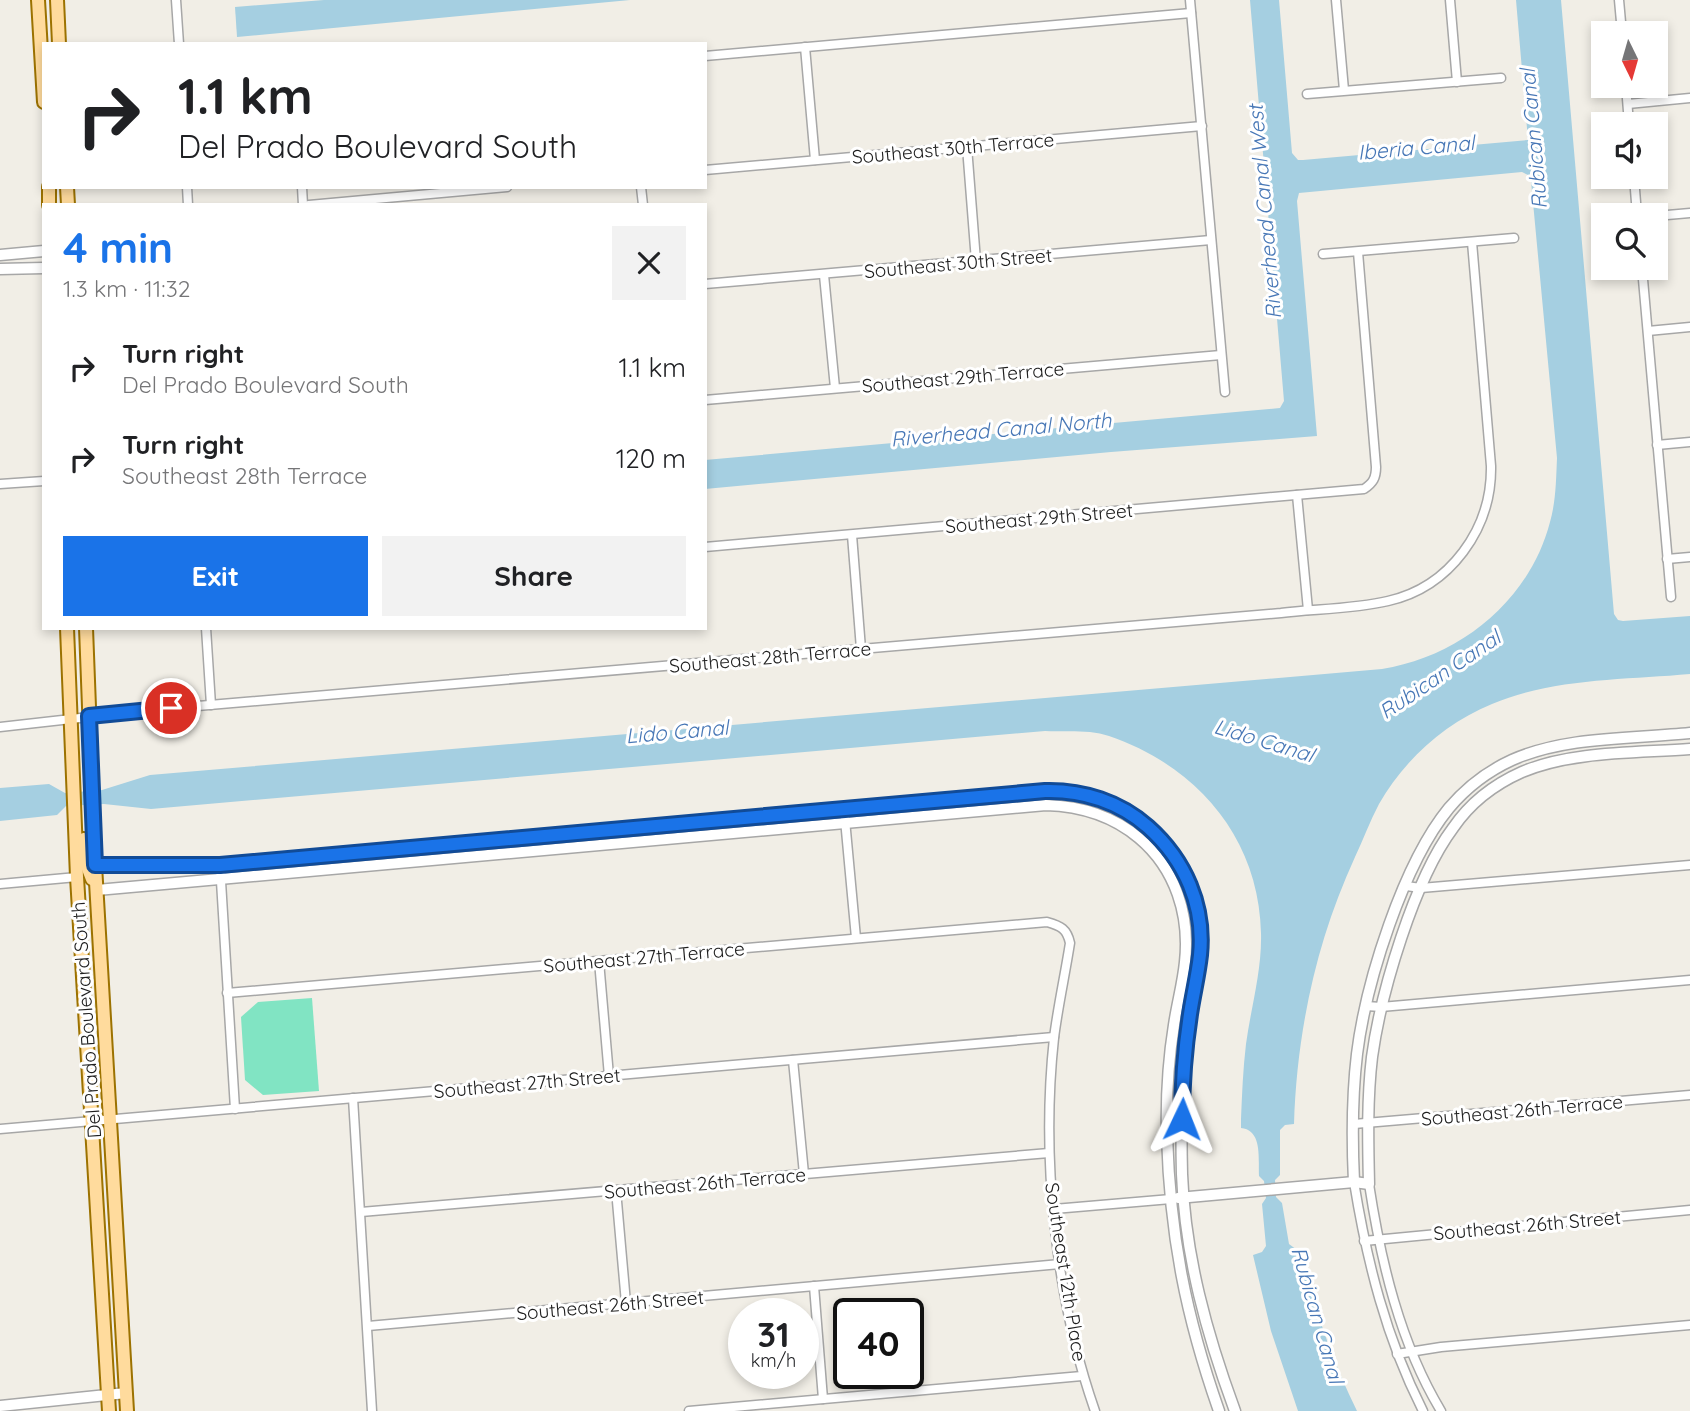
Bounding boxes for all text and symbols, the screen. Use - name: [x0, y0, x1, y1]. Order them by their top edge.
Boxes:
- north arrow: [1591, 21, 1668, 98]
- map controls: [1591, 21, 1668, 280]
- text: 1.1 km: [178, 65, 313, 126]
- water label: Rubican Canal: [1514, 66, 1552, 210]
- icon: right: [63, 70, 154, 161]
- water label: Riverhead Canal West: [1241, 101, 1286, 320]
- button: sound: [1591, 112, 1668, 189]
- text: Del Prado Boulevard South: [178, 126, 577, 166]
- street label: Southeast 30th Terrace: [851, 127, 1055, 169]
- water label: Iberia Canal: [1356, 129, 1477, 165]
- button: search: [1591, 203, 1668, 280]
- text: 4 min: [63, 221, 173, 274]
- button: close: [612, 226, 686, 300]
- street label: Southeast 30th Street: [863, 243, 1053, 283]
- text: 1.3 km · 11:32: [63, 274, 190, 303]
- text: Turn right: [122, 337, 244, 370]
- icon: right: [63, 349, 101, 387]
- text: 1.1 km: [618, 351, 686, 384]
- street label: Southeast 29th Terrace: [861, 356, 1065, 398]
- text: Del Prado Boulevard South: [122, 370, 409, 399]
- water label: Riverhead Canal North: [889, 406, 1113, 452]
- text: Turn right: [122, 428, 244, 461]
- icon: right: [63, 440, 101, 478]
- text: 120 m: [616, 442, 686, 475]
- text: Southeast 28th Terrace: [122, 461, 367, 490]
- street label: Southeast 29th Street: [944, 498, 1134, 538]
- button: Exit: [63, 536, 368, 616]
- button: Share: [382, 536, 686, 616]
- water label: Rubican Canal: [1374, 623, 1507, 724]
- street label: Southeast 28th Terrace: [668, 636, 872, 678]
- pin: [141, 678, 201, 738]
- icon: arrive: [152, 689, 190, 727]
- water label: Lido Canal: [624, 713, 731, 748]
- water label: Lido Canal: [1211, 713, 1319, 768]
- street label: Del Prado Boulevard South: [66, 901, 106, 1139]
- street label: Southeast 27th Terrace: [542, 936, 746, 978]
- street label: Southeast 27th Street: [433, 1063, 621, 1103]
- position arrow: [1145, 1082, 1219, 1156]
- street label: Southeast 26th Terrace: [1420, 1089, 1624, 1131]
- street label: Southeast 26th Terrace: [603, 1162, 807, 1204]
- street label: Southeast 12th Place: [1040, 1181, 1092, 1363]
- street label: Southeast 26th Street: [1432, 1205, 1622, 1245]
- water label: Rubican Canal: [1286, 1244, 1350, 1388]
- street label: Southeast 26th Street: [515, 1285, 705, 1325]
- speed limit sign: 40: [833, 1298, 924, 1389]
- text: 31: [757, 1312, 790, 1356]
- text: km/h: [751, 1349, 796, 1372]

